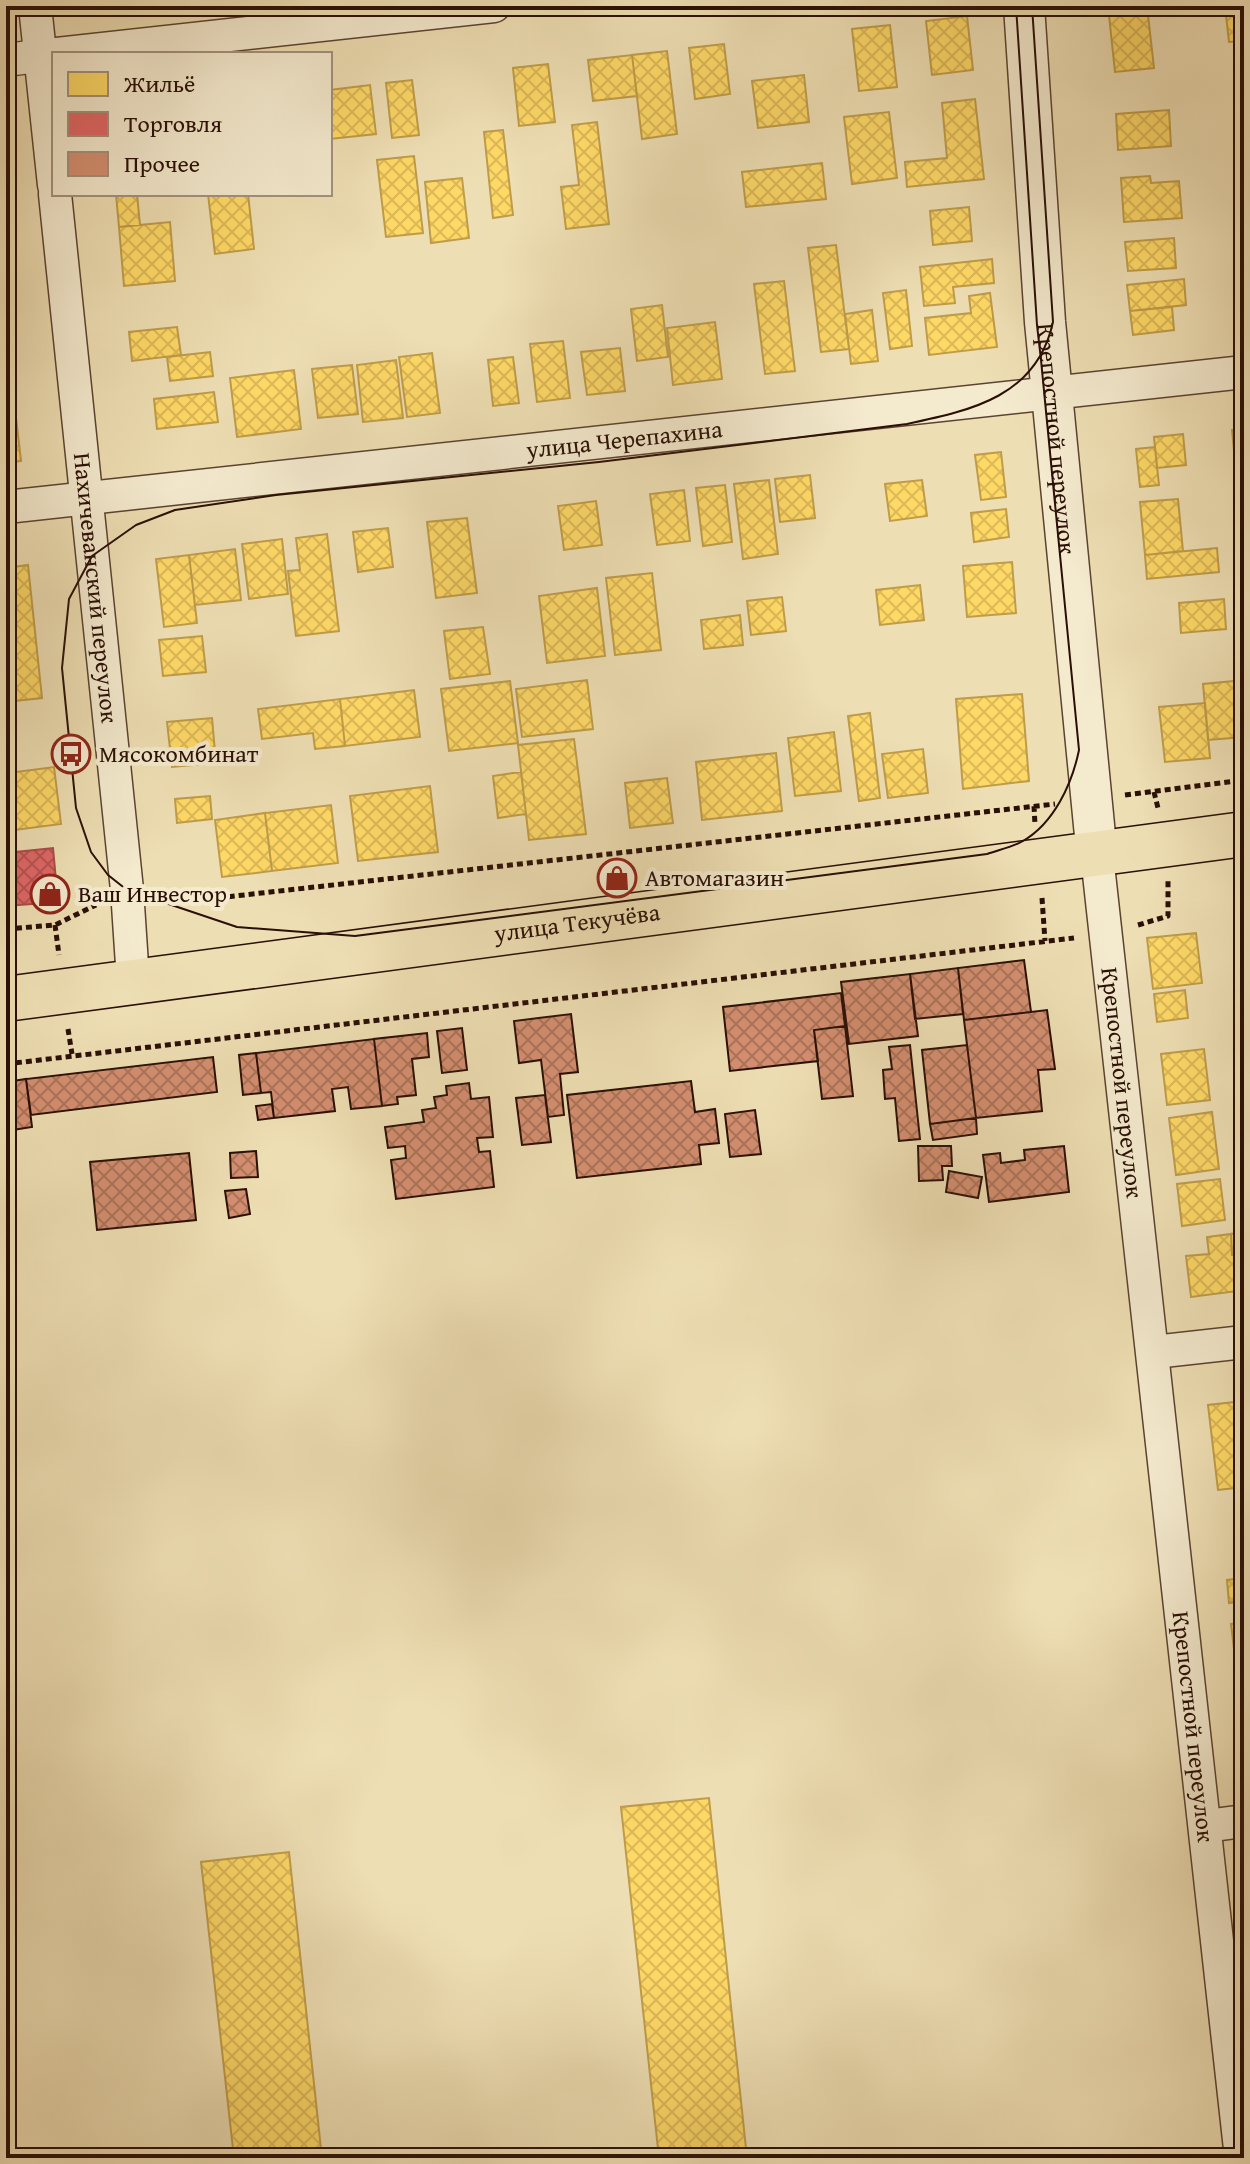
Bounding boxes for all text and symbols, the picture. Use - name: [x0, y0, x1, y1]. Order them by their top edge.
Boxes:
- legend: [52, 52, 332, 196]
- text: Жильё: [123, 66, 195, 101]
- text: Торговля: [124, 106, 222, 141]
- text: Прочее: [124, 146, 200, 181]
- street label: Крепостной переулок: [1028, 322, 1086, 556]
- street label: улица Черепахина: [523, 411, 725, 467]
- street label: Нахичеванский переулок: [65, 451, 128, 725]
- bus stop icon: Мясокомбинат: [50, 733, 92, 775]
- place label: Мясокомбинат: [99, 736, 259, 771]
- shop icon: Автомагазин: [596, 857, 638, 899]
- place label: Автомагазин: [645, 860, 784, 895]
- shop icon: Ваш Инвестор: [29, 873, 71, 915]
- place label: Ваш Инвестор: [78, 876, 227, 911]
- street label: улица Текучёва: [491, 894, 662, 951]
- street label: Крепостной переулок: [1092, 965, 1153, 1200]
- street label: Крепостной переулок: [1164, 1609, 1224, 1844]

